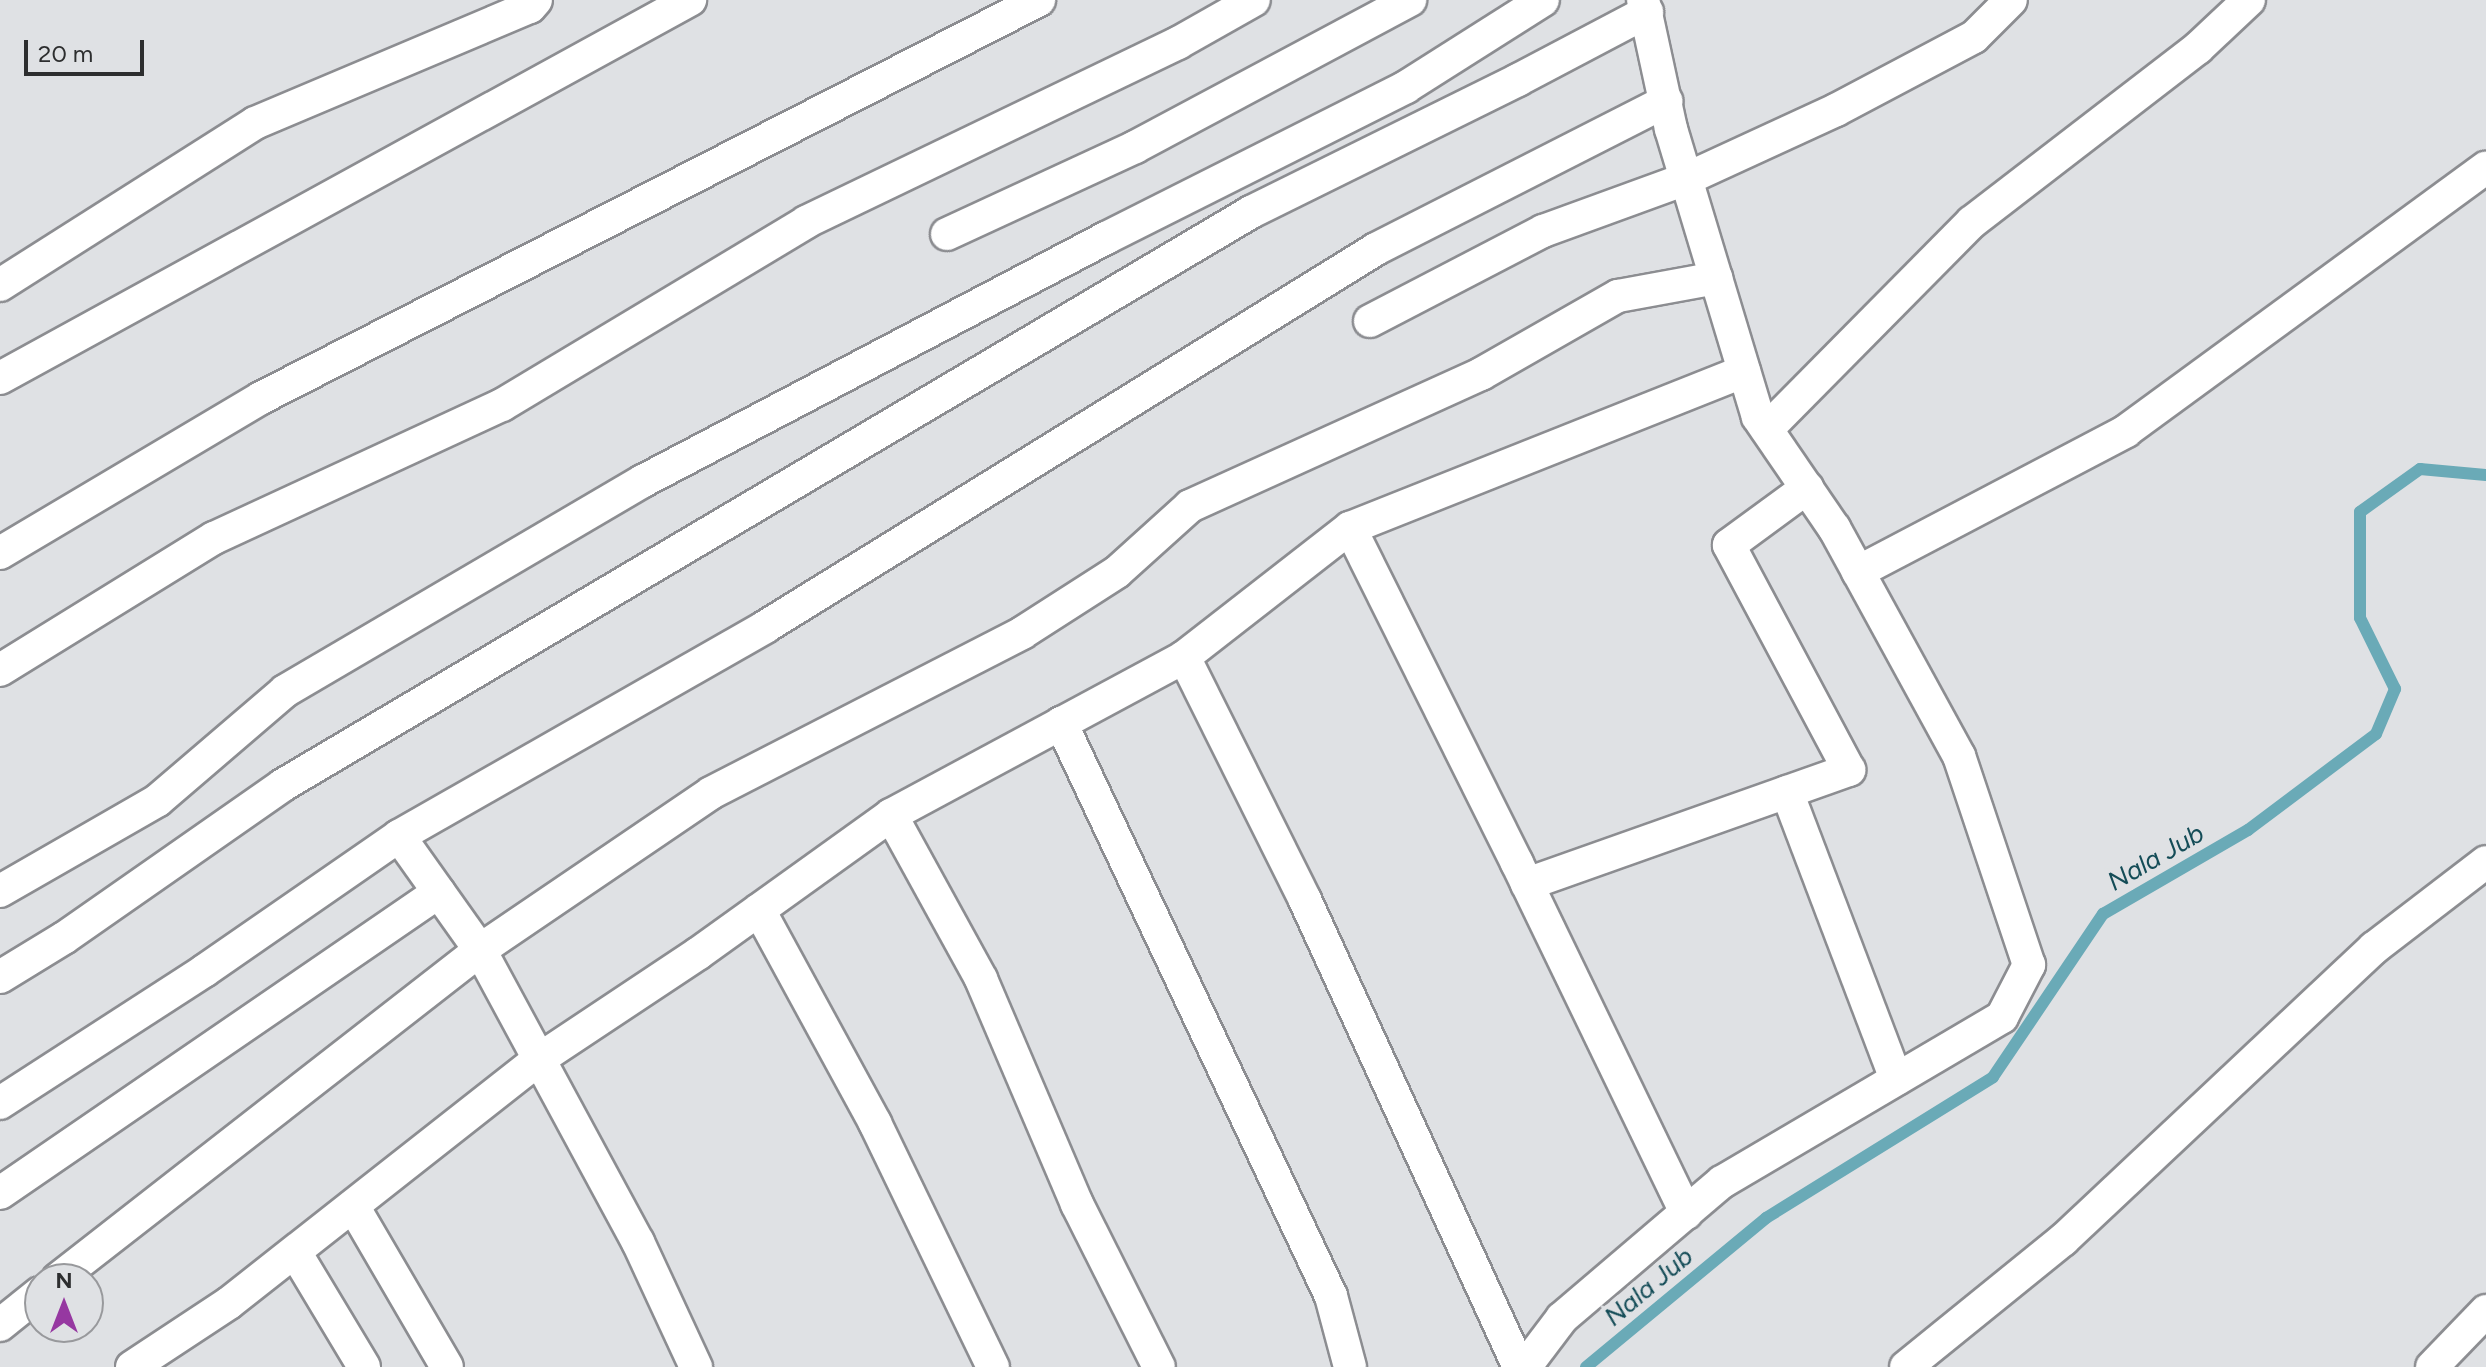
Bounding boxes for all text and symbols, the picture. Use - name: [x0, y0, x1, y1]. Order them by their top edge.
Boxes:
- scale bar: [28, 24, 148, 74]
- text: 20 m: [38, 39, 93, 68]
- water label: Nala Jub: [2102, 818, 2210, 898]
- water label: Nala Jub: [1598, 1241, 1700, 1333]
- north arrow: [24, 1263, 104, 1343]
- text: N: [55, 1267, 73, 1294]

